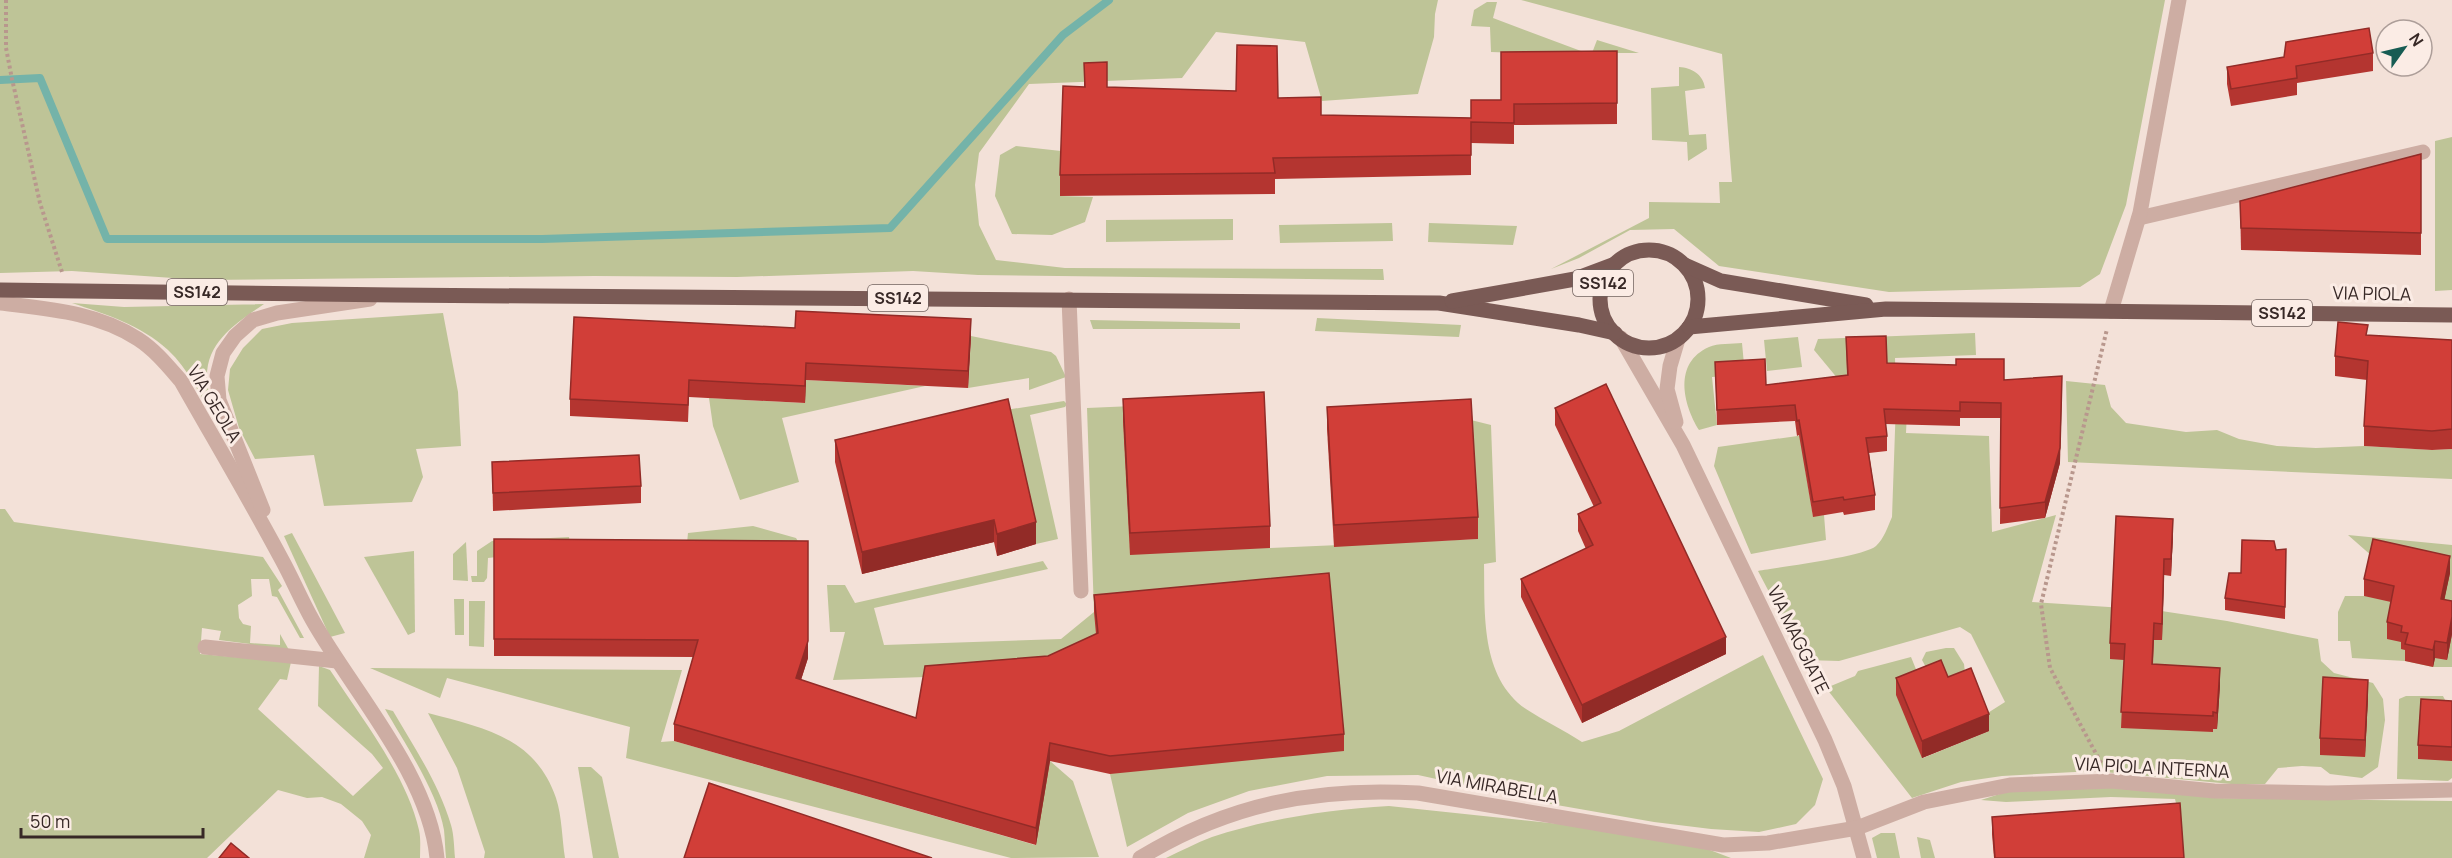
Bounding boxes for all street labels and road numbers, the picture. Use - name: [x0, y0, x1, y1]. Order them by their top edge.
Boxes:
- road number: SS142: [1573, 270, 1633, 296]
- road number: SS142: [167, 279, 227, 305]
- street label: VIA PIOLA: [2332, 280, 2412, 306]
- road number: SS142: [868, 285, 928, 311]
- road number: SS142: [2252, 300, 2312, 326]
- street label: VIA GEOLA: [182, 360, 248, 447]
- street label: VIA MAGGIATE: [1762, 582, 1835, 697]
- street label: VIA PIOLA INTERNA: [2074, 751, 2231, 783]
- street label: VIA MIRABELLA: [1434, 763, 1561, 809]

